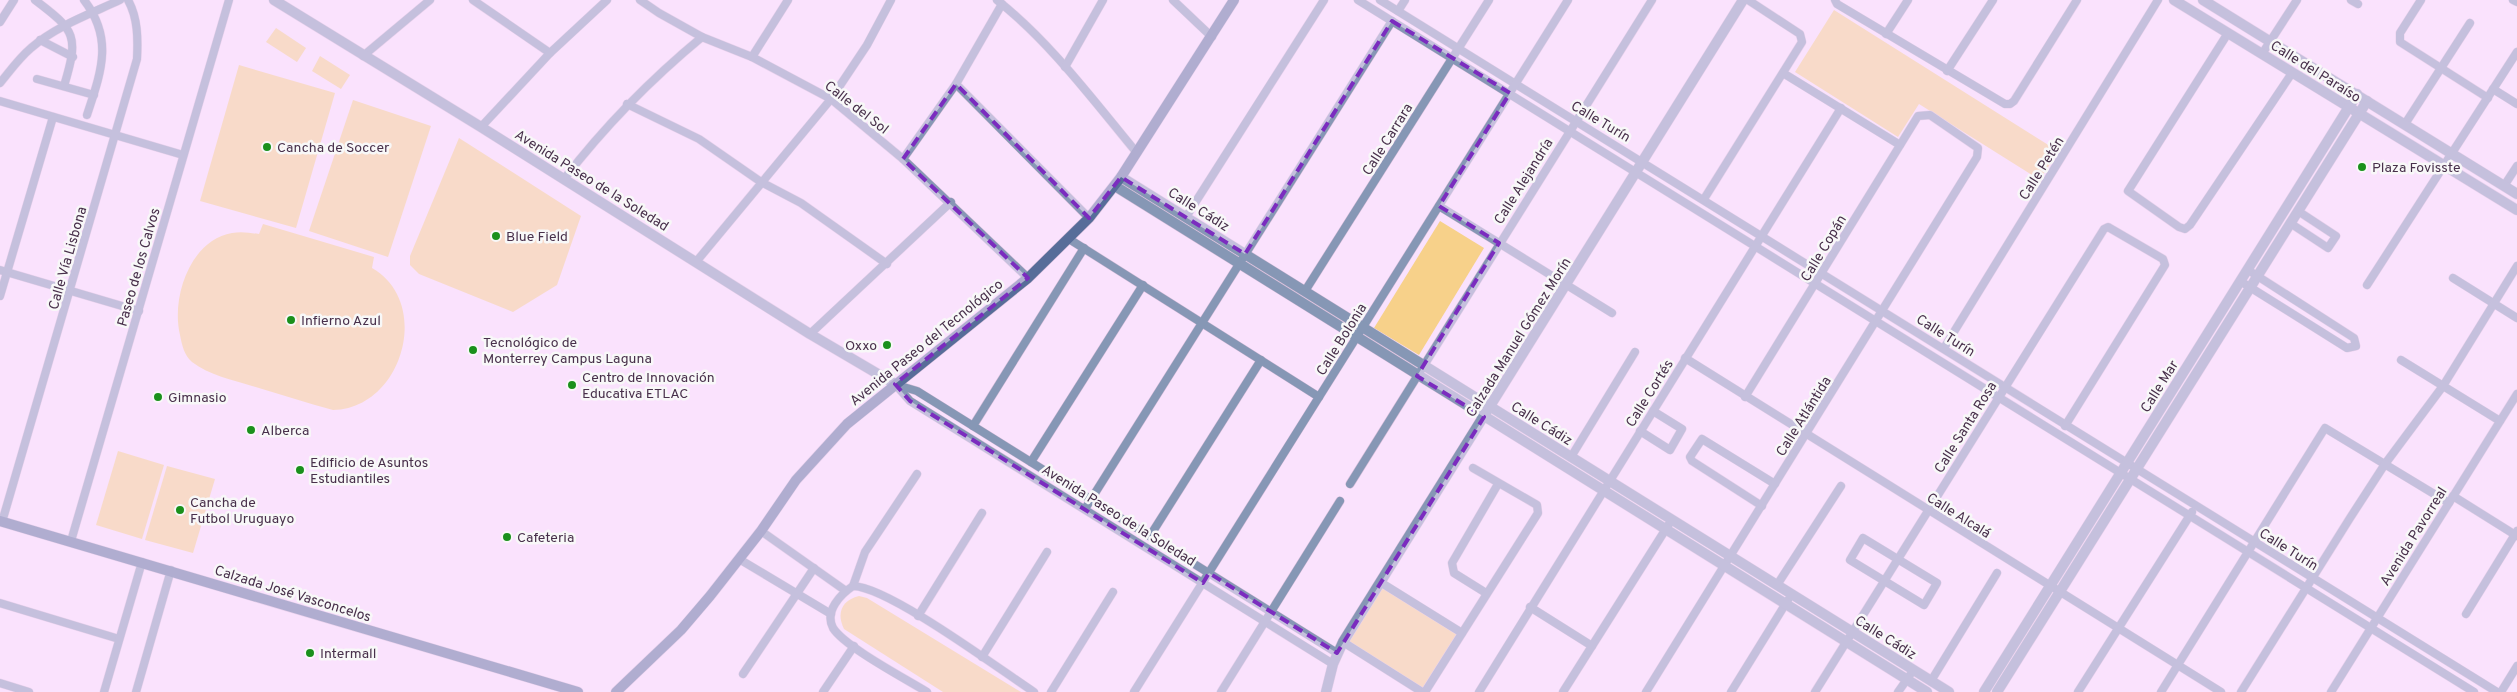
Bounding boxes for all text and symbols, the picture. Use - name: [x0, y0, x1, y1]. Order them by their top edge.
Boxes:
- street label: Calle del Paraíso: [2267, 38, 2364, 107]
- street label: Calle del Sol: [821, 78, 891, 138]
- street label: Calle Turín: [1567, 98, 1633, 147]
- street label: Calle Carrara: [1359, 101, 1417, 179]
- street label: Avenida Paseo de la Soledad: [511, 127, 671, 236]
- street label: Calle Petén: [2016, 134, 2068, 204]
- street label: Calle Alejandría: [1491, 136, 1557, 228]
- place label: Cancha de Soccer: [277, 140, 390, 157]
- marker: Cancha de Soccer: [261, 141, 273, 153]
- place label: Plaza Fovisste: [2372, 160, 2460, 177]
- marker: Plaza Fovisste: [2356, 161, 2368, 173]
- street label: Calle Cádiz: [1164, 185, 1232, 236]
- street label: Calle Vía Lisbona: [46, 205, 91, 312]
- street label: Paseo de los Calvos: [114, 206, 164, 329]
- street label: Calle Copán: [1798, 212, 1851, 285]
- place label: Blue Field: [506, 229, 568, 246]
- marker: Blue Field: [490, 230, 502, 242]
- street label: Calzada Manuel Gómez Morín: [1463, 255, 1575, 421]
- street label: Avenida Paseo del Tecnológico: [847, 276, 1007, 410]
- street label: Calle Bolonia: [1313, 301, 1371, 379]
- street label: Calle Turín: [1913, 311, 1978, 361]
- place label: Infierno Azul: [301, 313, 381, 330]
- marker: Infierno Azul: [285, 314, 297, 326]
- place label: Tecnológico de Monterrey Campus Laguna: [483, 335, 652, 368]
- place label: Oxxo: [845, 338, 877, 355]
- marker: Oxxo: [881, 339, 893, 351]
- marker: Tecnológico de Monterrey Campus Laguna: [467, 344, 479, 356]
- street label: Calle Cortés: [1623, 357, 1678, 431]
- street label: Calle Mar: [2138, 357, 2183, 416]
- place label: Centro de Innovación Educativa ETLAC: [582, 370, 715, 403]
- street label: Calle Atlántida: [1773, 374, 1836, 460]
- marker: Centro de Innovación Educativa ETLAC: [566, 379, 578, 391]
- street label: Calle Santa Rosa: [1931, 379, 2001, 477]
- place label: Gimnasio: [168, 390, 227, 407]
- marker: Gimnasio: [152, 391, 164, 403]
- street label: Calle Cádiz: [1507, 399, 1575, 450]
- place label: Alberca: [261, 423, 309, 440]
- marker: Alberca: [245, 424, 257, 436]
- place label: Edificio de Asuntos Estudiantiles: [310, 455, 428, 488]
- street label: Avenida Paseo de la Soledad: [1038, 462, 1198, 571]
- marker: Edificio de Asuntos Estudiantiles: [294, 464, 306, 476]
- street label: Avenida Pavorreal: [2377, 484, 2451, 589]
- street label: Calle Alcalá: [1923, 490, 1993, 543]
- place label: Cancha de Futbol Uruguayo: [190, 495, 294, 528]
- marker: Cancha de Futbol Uruguayo: [174, 504, 186, 516]
- street label: Calle Turín: [2256, 525, 2321, 575]
- place label: Cafeteria: [517, 530, 574, 547]
- marker: Cafeteria: [501, 531, 513, 543]
- street label: Calzada José Vasconcelos: [212, 563, 373, 626]
- street label: Calle Cádiz: [1851, 613, 1919, 664]
- place label: Intermall: [320, 646, 376, 663]
- marker: Intermall: [304, 647, 316, 659]

